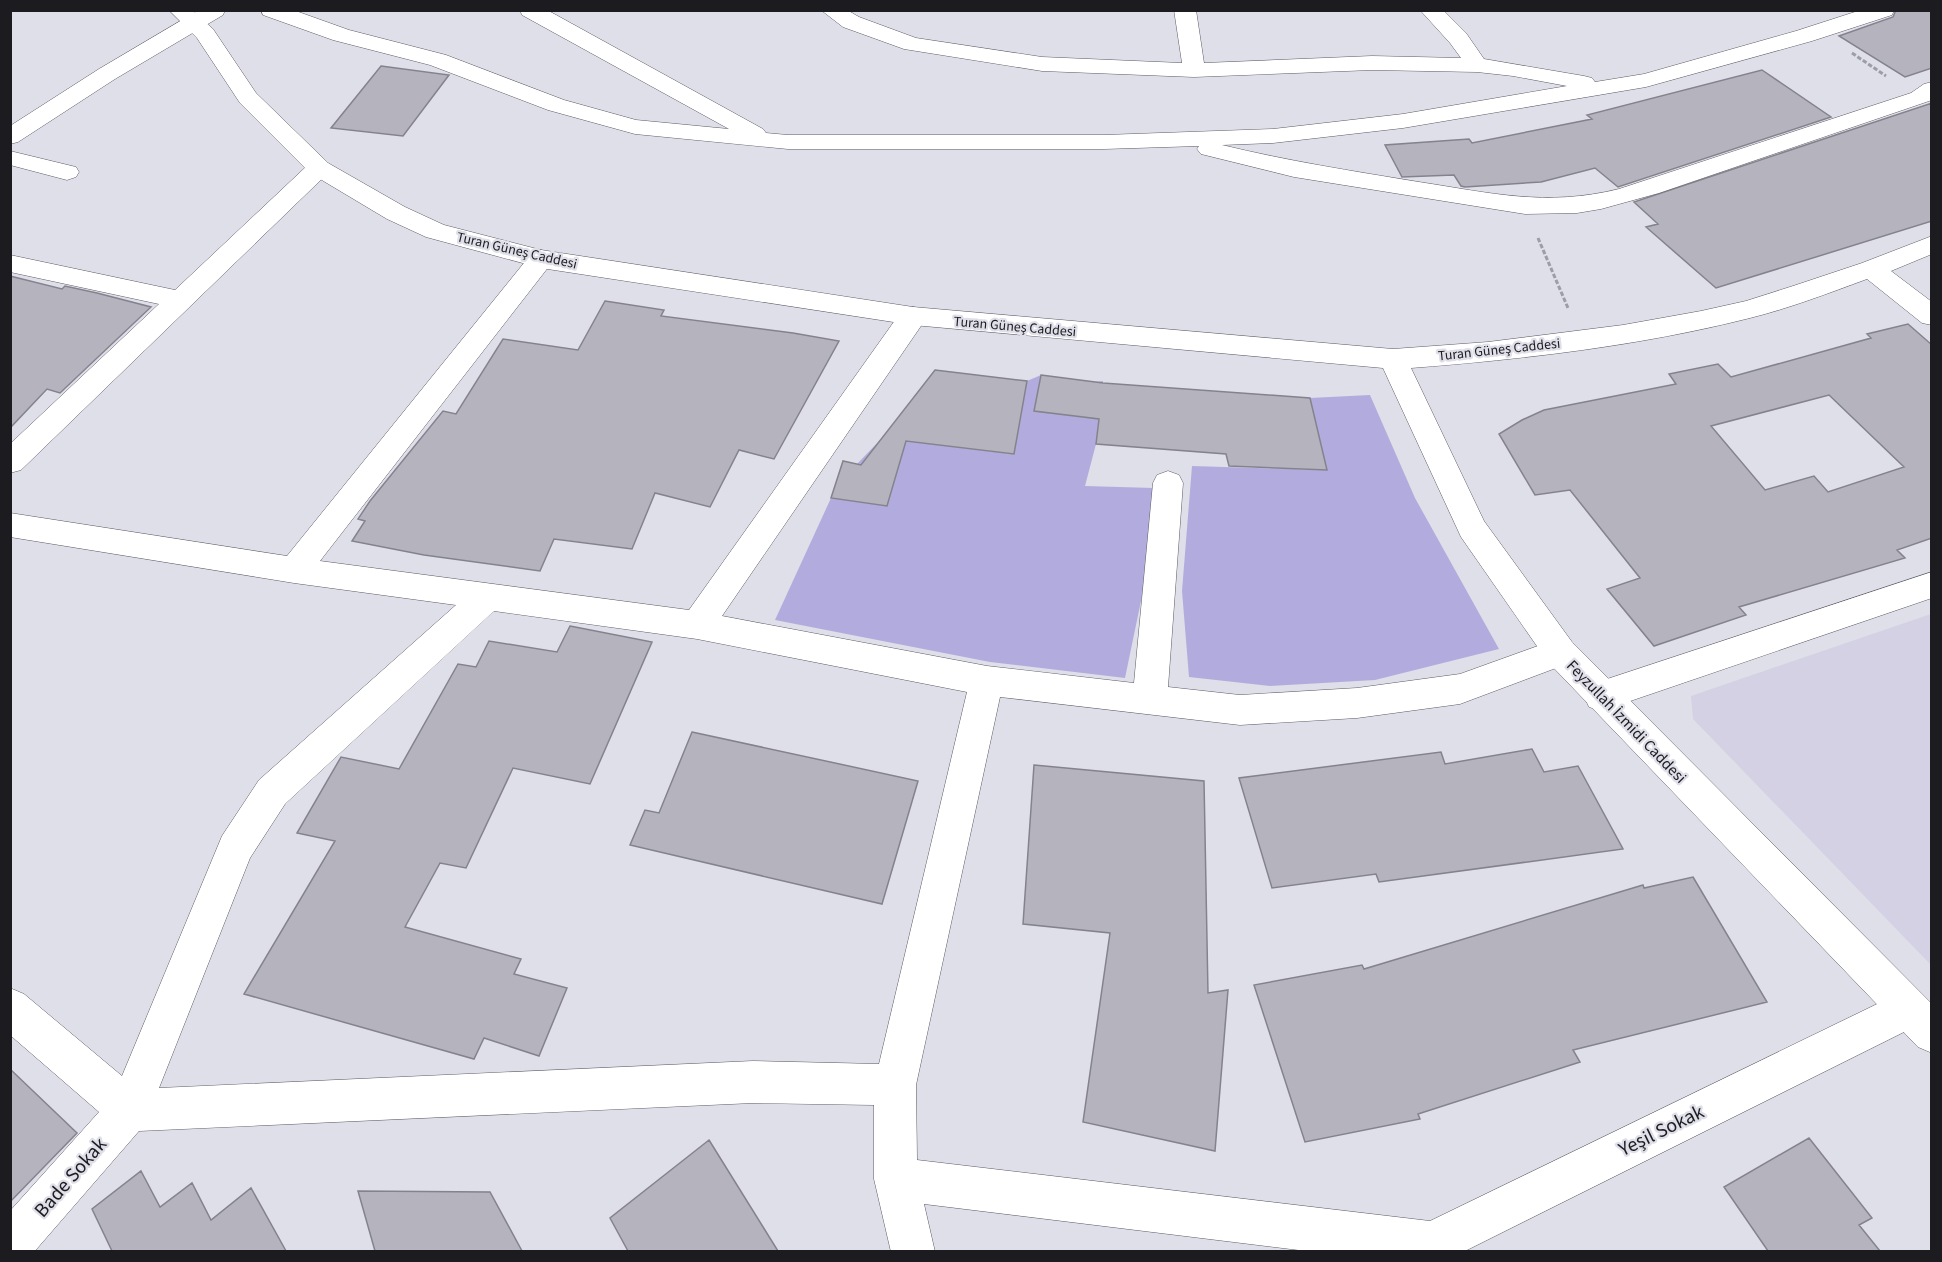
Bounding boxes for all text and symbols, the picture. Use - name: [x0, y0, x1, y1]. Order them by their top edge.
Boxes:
- street label: Turan Güneş Caddesi: [455, 227, 579, 275]
- street label: Turan Güneş Caddesi: [953, 312, 1077, 342]
- street label: Turan Güneş Caddesi: [1437, 334, 1561, 366]
- street label: Feyzullah İzmidi Caddesi: [1561, 655, 1691, 788]
- street label: Yeşil Sokak: [1613, 1098, 1709, 1164]
- street label: Bade Sokak: [28, 1131, 114, 1224]

